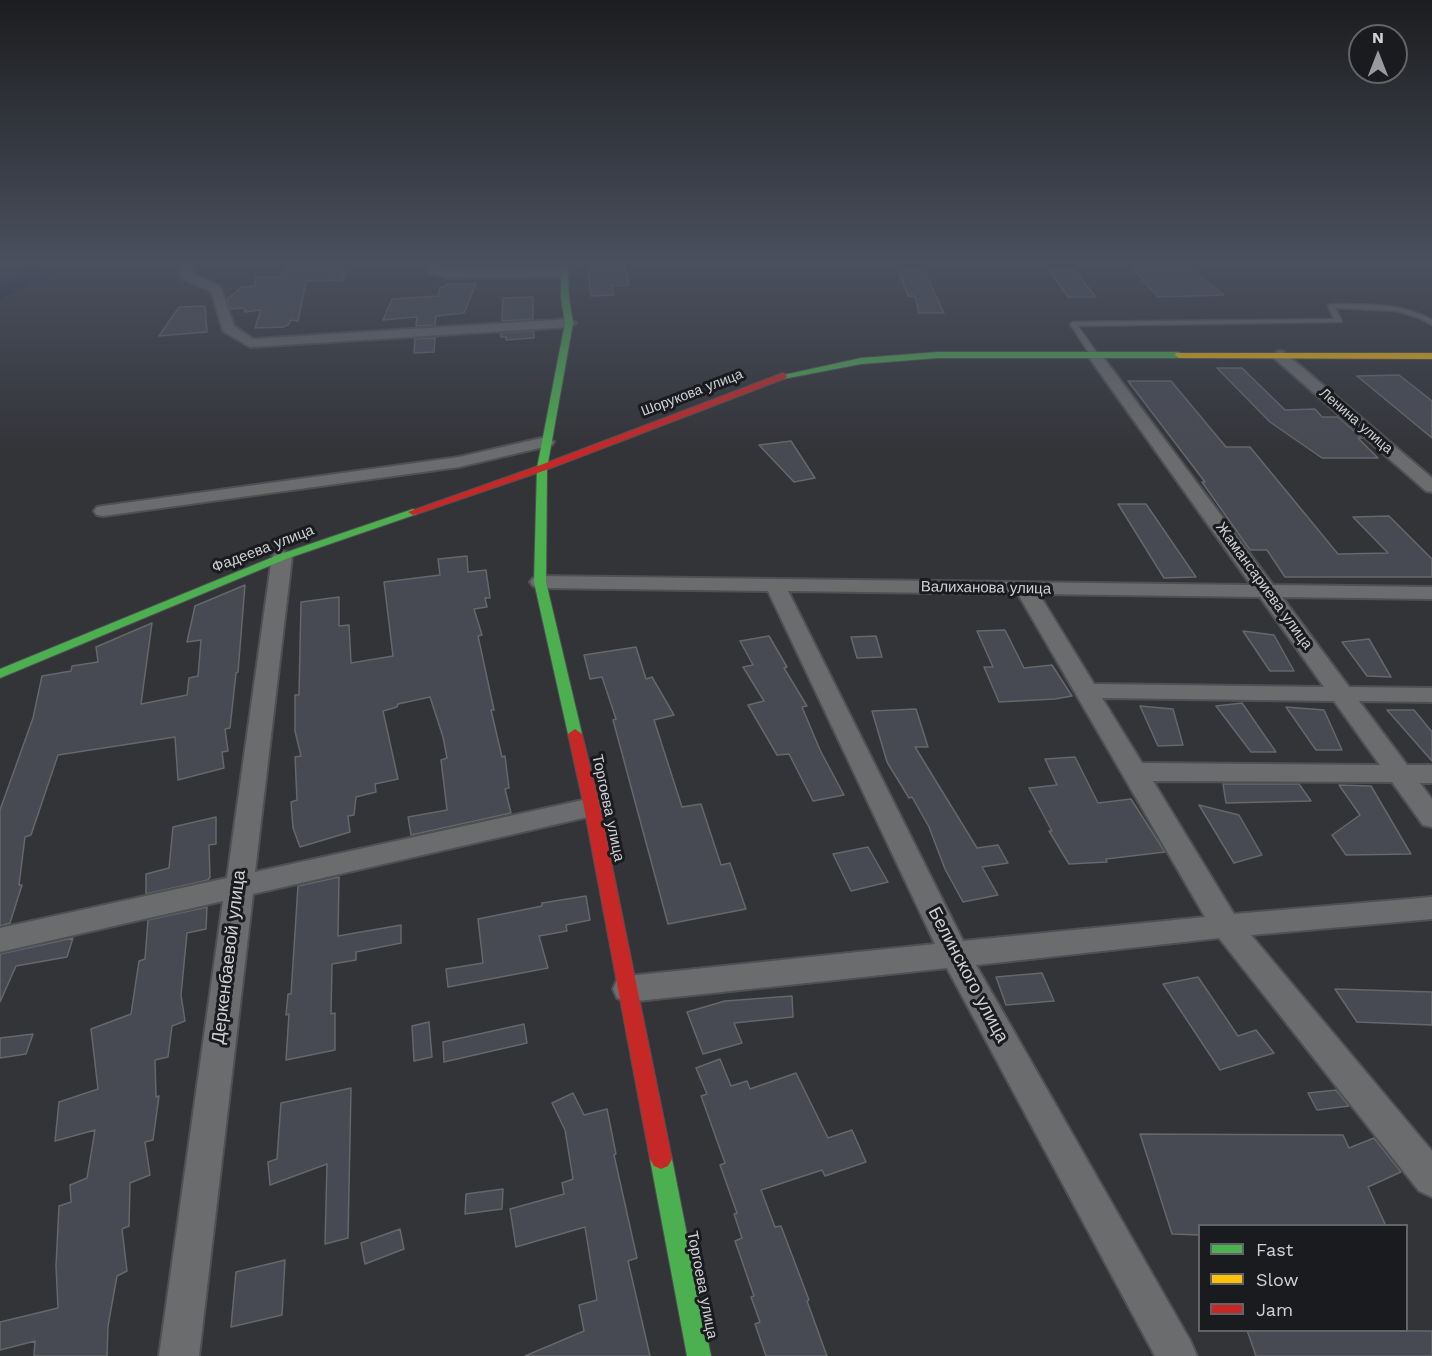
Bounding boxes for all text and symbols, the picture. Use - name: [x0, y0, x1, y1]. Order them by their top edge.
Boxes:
- north arrow: [1348, 24, 1408, 84]
- text: N: [1372, 28, 1384, 47]
- street label: Шорукова улица: [639, 366, 745, 420]
- street label: Ленина улица: [1316, 385, 1396, 457]
- street label: Жамансариева улица: [1212, 519, 1316, 653]
- street label: Фадеева улица: [210, 521, 316, 577]
- street label: Валиханова улица: [921, 578, 1051, 598]
- street label: Торгоева улица: [588, 753, 628, 863]
- street label: Деркенбаевой улица: [208, 869, 250, 1045]
- street label: Белинского улица: [923, 903, 1013, 1047]
- legend: [1198, 1224, 1408, 1332]
- street label: Торгоева улица: [683, 1230, 721, 1340]
- text: Fast: [1256, 1239, 1293, 1260]
- text: Slow: [1256, 1269, 1299, 1290]
- text: Jam: [1256, 1299, 1293, 1320]

